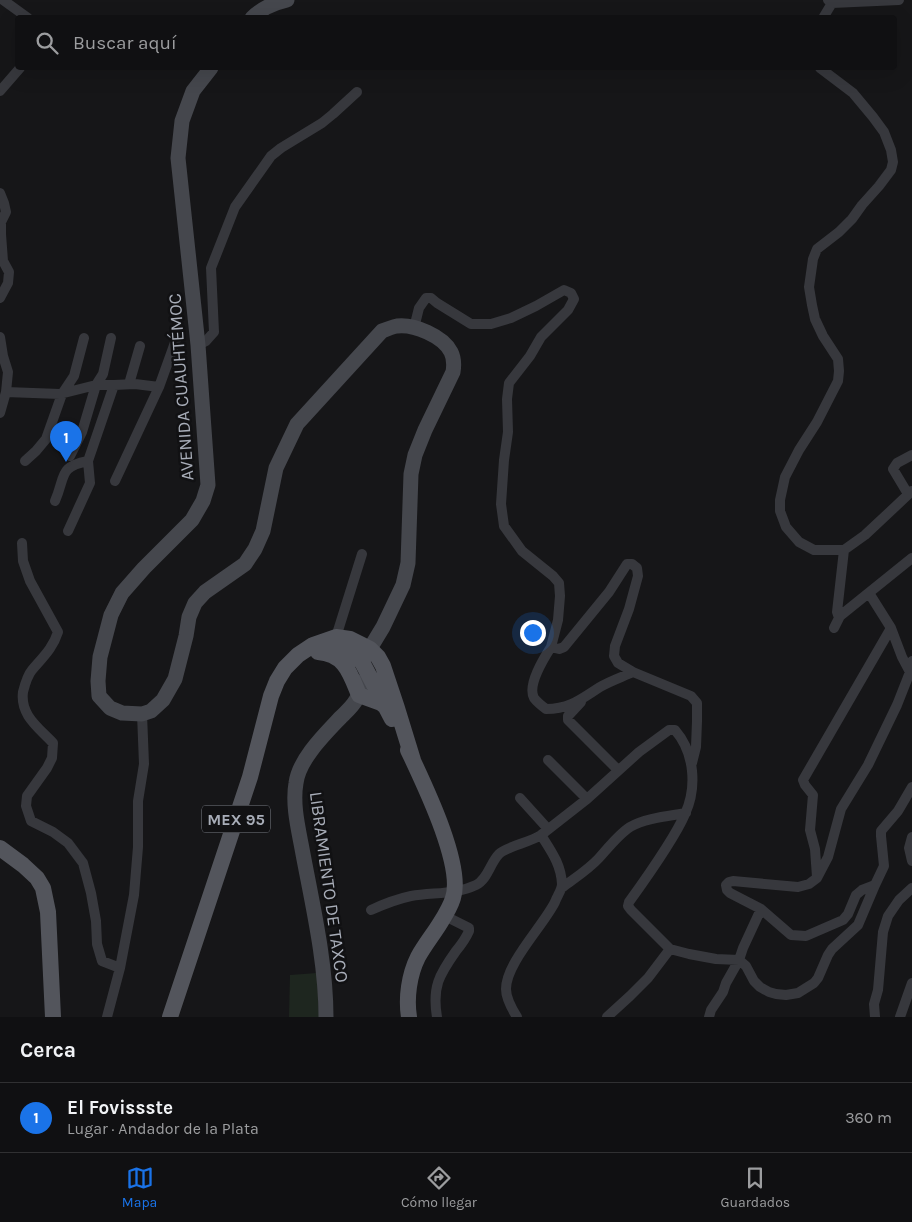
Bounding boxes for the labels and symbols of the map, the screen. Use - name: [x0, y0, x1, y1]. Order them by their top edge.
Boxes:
- street label: AVENIDA CUAUHTÉMOC: [162, 293, 199, 482]
- pin: 1: [50, 421, 82, 462]
- your location: [520, 620, 546, 646]
- street label: LIBRAMIENTO DE TAXCO: [305, 790, 353, 984]
- road number: MEX 95: [202, 806, 270, 832]

